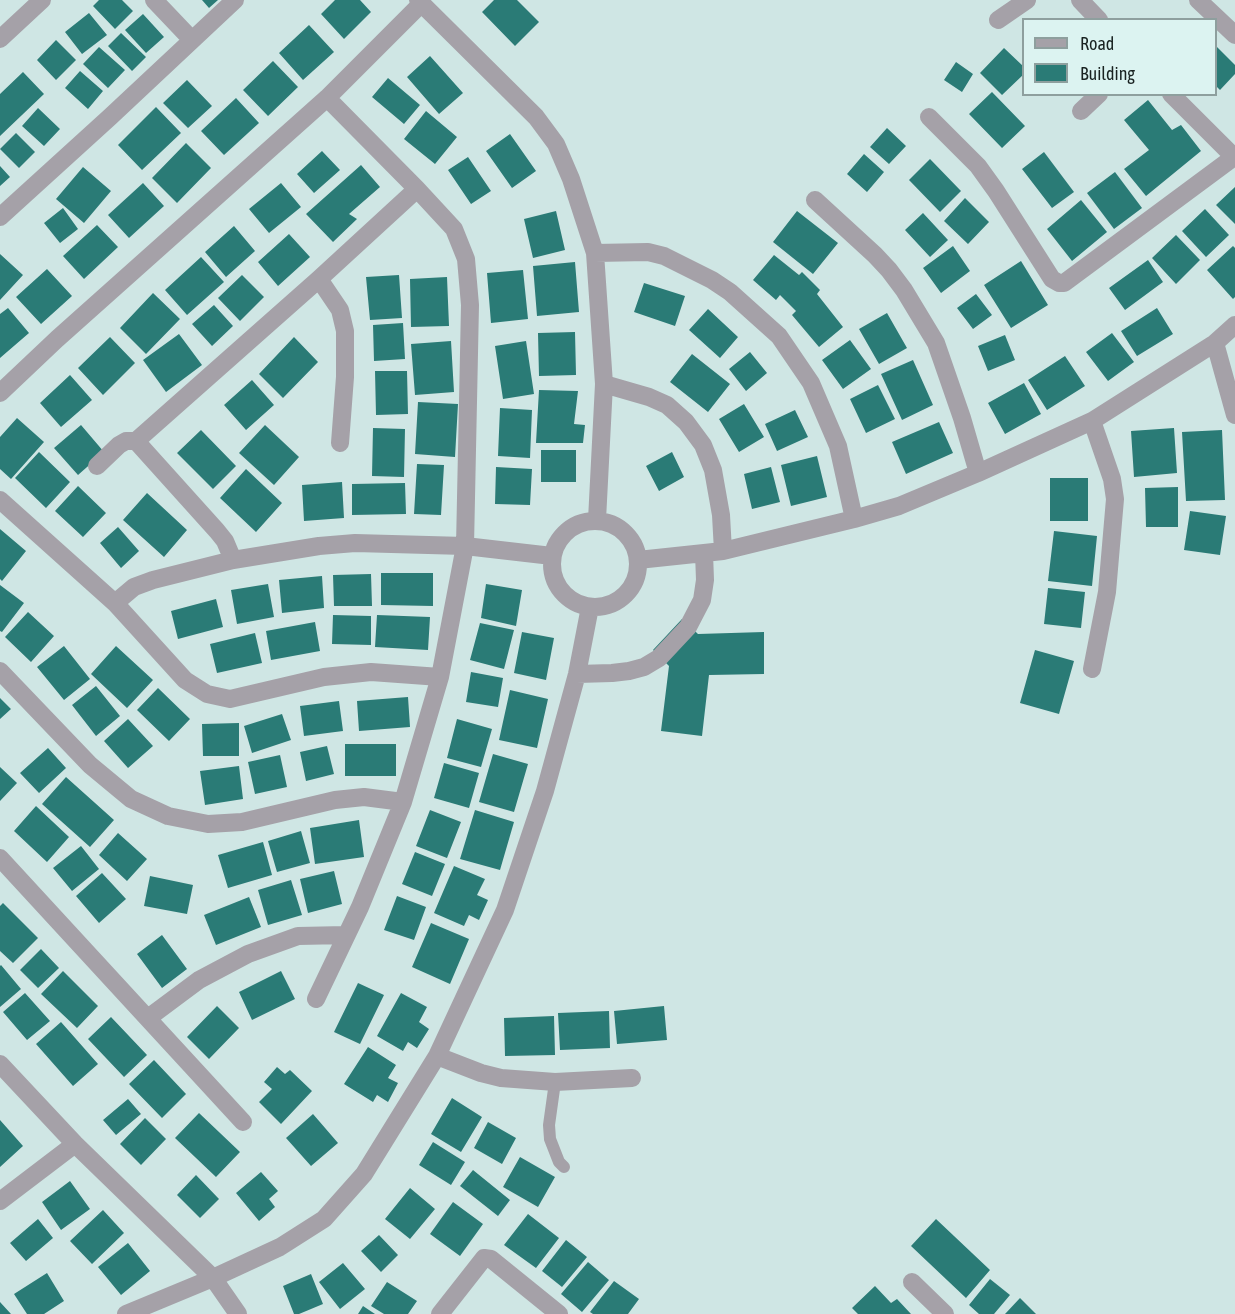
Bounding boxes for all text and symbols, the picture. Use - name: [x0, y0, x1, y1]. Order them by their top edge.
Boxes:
- legend: [1022, 18, 1217, 96]
- text: Road: [1080, 33, 1114, 54]
- text: Building: [1080, 63, 1135, 84]

